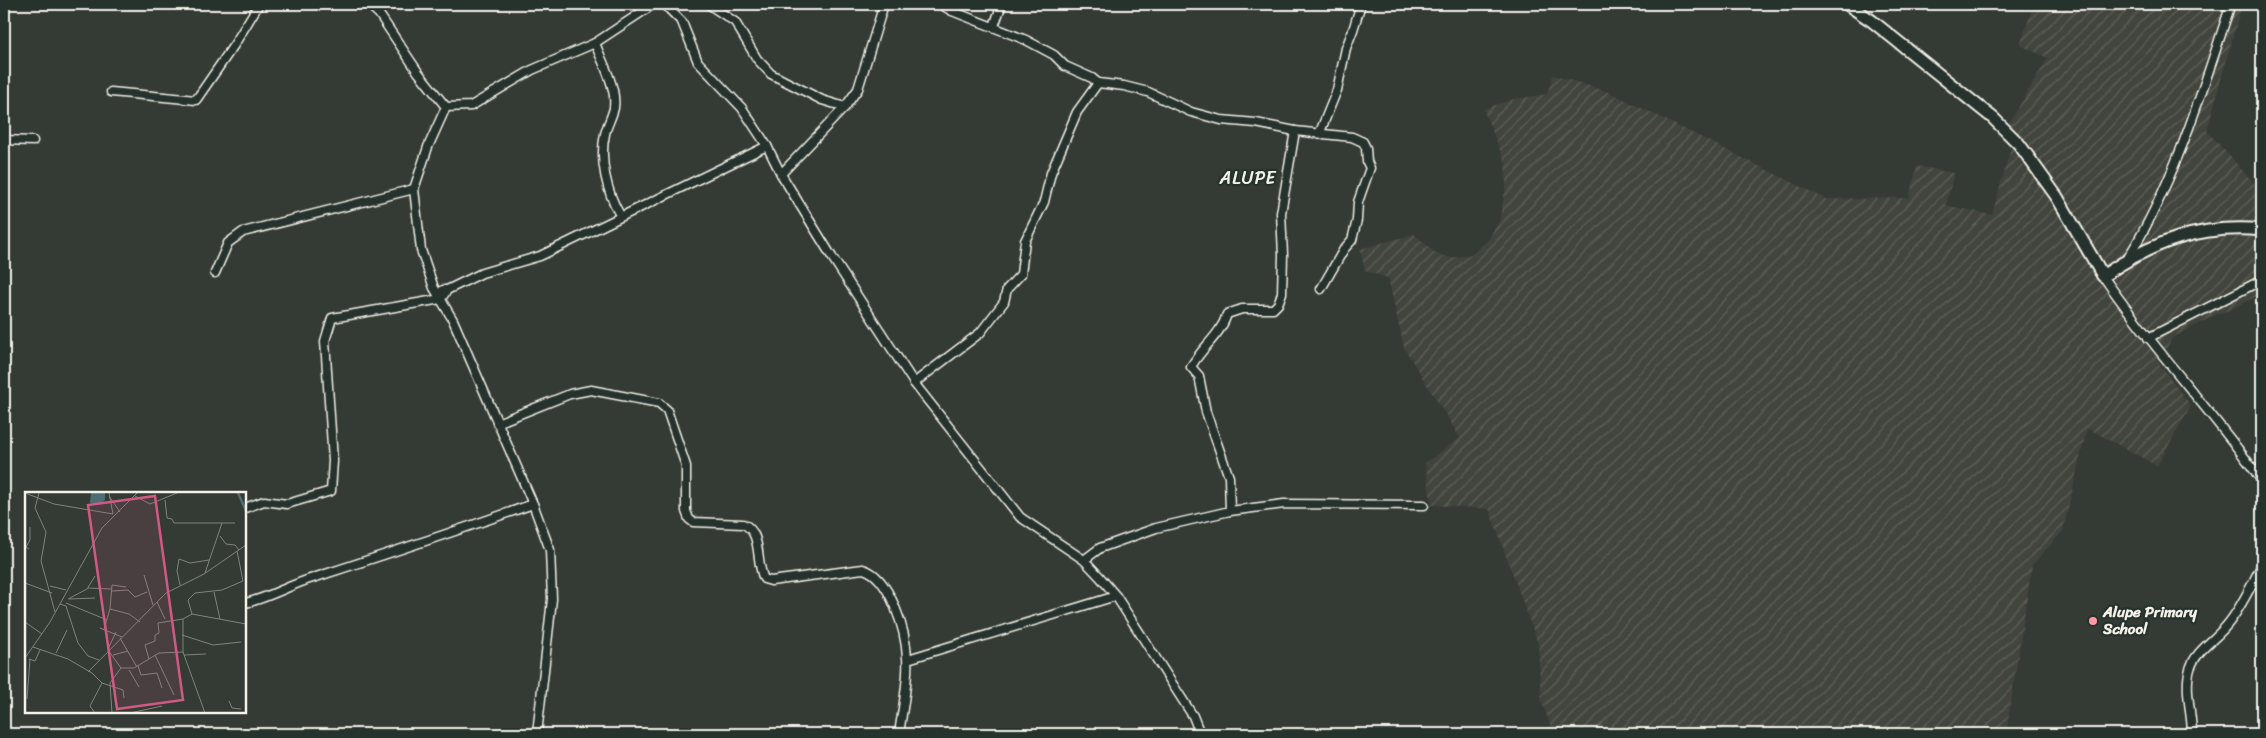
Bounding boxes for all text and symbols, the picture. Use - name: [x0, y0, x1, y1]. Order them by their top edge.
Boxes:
- district label: ALUPE: [1218, 162, 1277, 194]
- inset map: [25, 492, 246, 713]
- place label: Alupe Primary School: [2102, 599, 2197, 642]
- marker: Alupe Primary School: [2087, 615, 2099, 627]

